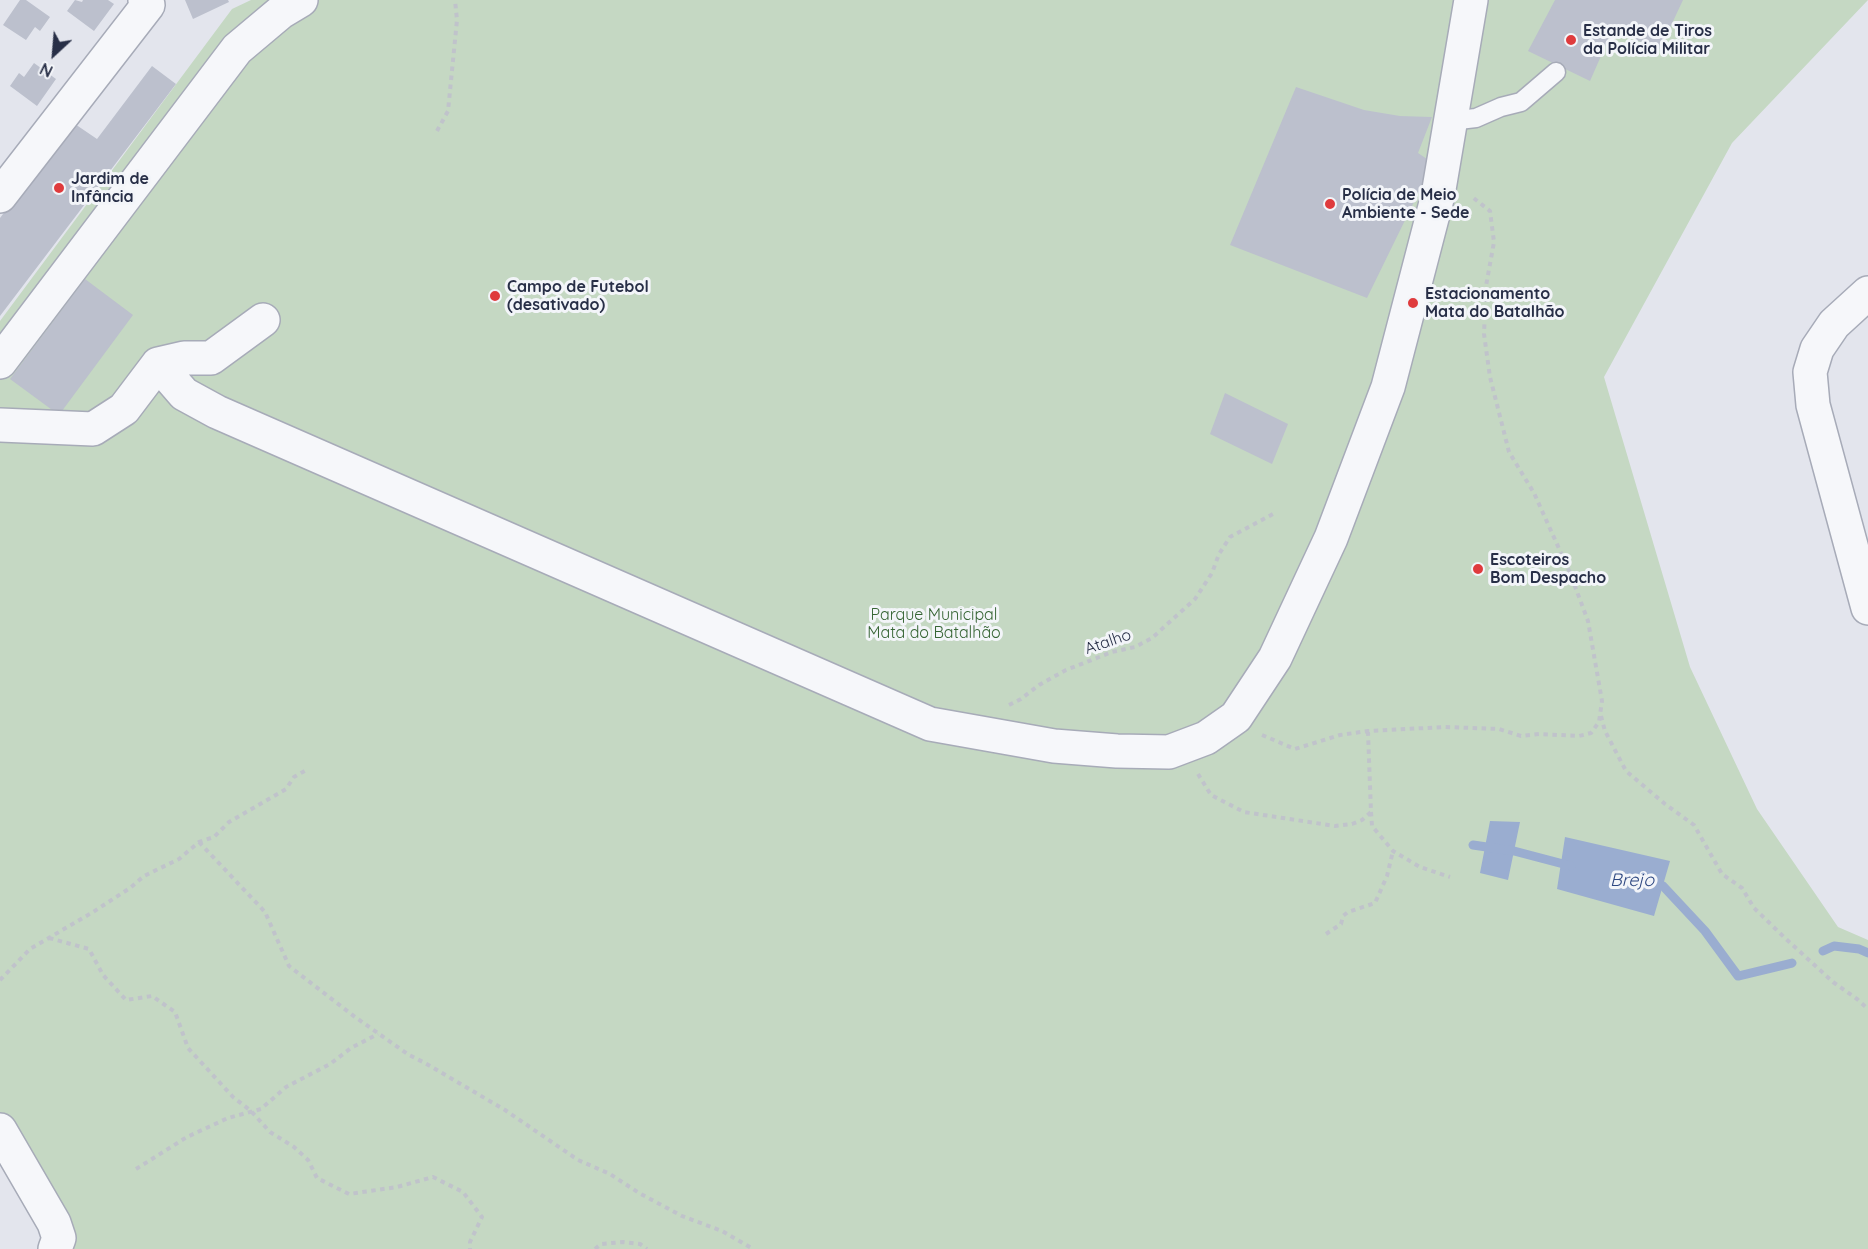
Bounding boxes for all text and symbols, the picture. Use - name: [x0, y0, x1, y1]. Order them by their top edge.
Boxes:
- place label: Estande de Tiros da Polícia Militar: [1583, 21, 1712, 59]
- north arrow: [24, 24, 84, 84]
- marker: Estande de Tiros da Polícia Militar: [1564, 33, 1578, 47]
- text: N: [36, 59, 56, 82]
- place label: Jardim de Infância: [71, 169, 149, 207]
- marker: Jardim de Infância: [52, 181, 66, 195]
- place label: Polícia de Meio Ambiente - Sede: [1342, 185, 1469, 223]
- marker: Polícia de Meio Ambiente - Sede: [1323, 197, 1337, 211]
- place label: Campo de Futebol (desativado): [507, 277, 649, 315]
- place label: Estacionamento Mata do Batalhão: [1425, 284, 1565, 322]
- marker: Campo de Futebol (desativado): [488, 289, 502, 303]
- marker: Estacionamento Mata do Batalhão: [1406, 296, 1420, 310]
- place label: Escoteiros Bom Despacho: [1490, 550, 1606, 588]
- marker: Escoteiros Bom Despacho: [1471, 562, 1485, 576]
- park label: Parque Municipal Mata do Batalhão: [867, 605, 1001, 643]
- street label: Atalho: [1082, 625, 1134, 659]
- water label: Brejo: [1610, 870, 1654, 892]

